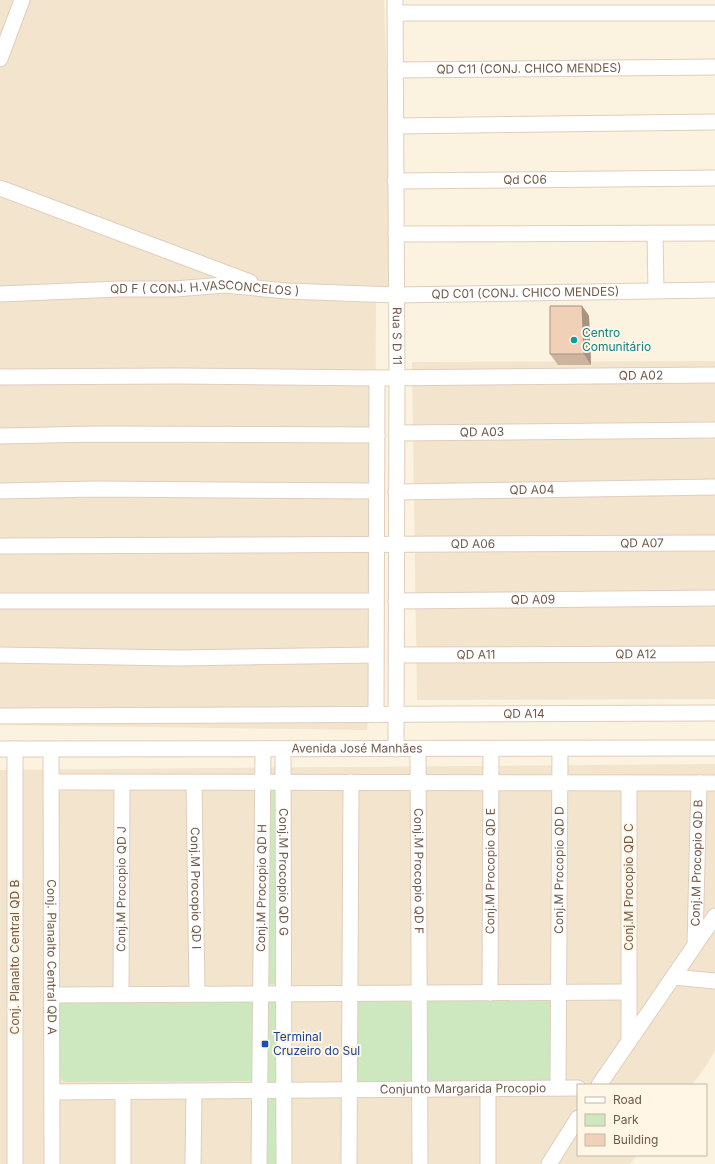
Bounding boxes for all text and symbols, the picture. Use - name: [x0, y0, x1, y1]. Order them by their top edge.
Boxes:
- street label: QD C11 (CONJ. CHICO MENDES): [436, 60, 622, 77]
- street label: Qd C06: [503, 172, 547, 187]
- street label: QD F ( CONJ. H.VASCONCELOS ): [110, 277, 300, 298]
- street label: QD C01 (CONJ. CHICO MENDES): [431, 283, 619, 301]
- street label: Rua S D 11: [390, 307, 405, 365]
- place label: Centro Comunitário: [582, 325, 651, 354]
- marker: Centro Comunitário: [569, 335, 579, 345]
- street label: QD A02: [619, 367, 663, 383]
- street label: QD A03: [460, 424, 504, 439]
- street label: QD A04: [509, 482, 555, 497]
- street label: QD A07: [620, 535, 664, 550]
- street label: QD A06: [451, 536, 495, 551]
- street label: QD A09: [511, 592, 555, 607]
- street label: QD A12: [615, 646, 657, 661]
- street label: QD A11: [457, 647, 495, 662]
- street label: QD A14: [503, 706, 545, 721]
- street label: Avenida José Manhães: [291, 740, 423, 756]
- street label: Conj.M Procopio QD B: [687, 799, 706, 927]
- street label: Conj.M Procopio QD D: [551, 806, 567, 934]
- street label: Conj.M Procopio QD G: [276, 808, 291, 936]
- street label: Conj.M Procopio QD F: [411, 808, 427, 934]
- street label: Conj.M Procopio QD E: [482, 808, 498, 934]
- street label: Conj.M Procopio QD C: [621, 823, 636, 951]
- street label: Conj.M Procopio QD H: [253, 824, 269, 952]
- street label: Conj.M Procopio QD J: [113, 826, 129, 952]
- street label: Conj.M Procopio QD I: [188, 827, 204, 949]
- street label: Conj. Planalto Central QD B: [7, 879, 22, 1034]
- street label: Conj. Planalto Central QD A: [44, 879, 60, 1035]
- place label: Terminal Cruzeiro do Sul: [273, 1029, 360, 1058]
- marker: Terminal Cruzeiro do Sul: [260, 1039, 270, 1049]
- street label: Conjunto Margarida Procopio: [380, 1080, 546, 1097]
- legend: [577, 1084, 707, 1156]
- text: Road: [613, 1092, 642, 1107]
- text: Park: [613, 1112, 639, 1127]
- text: Building: [613, 1132, 658, 1147]

